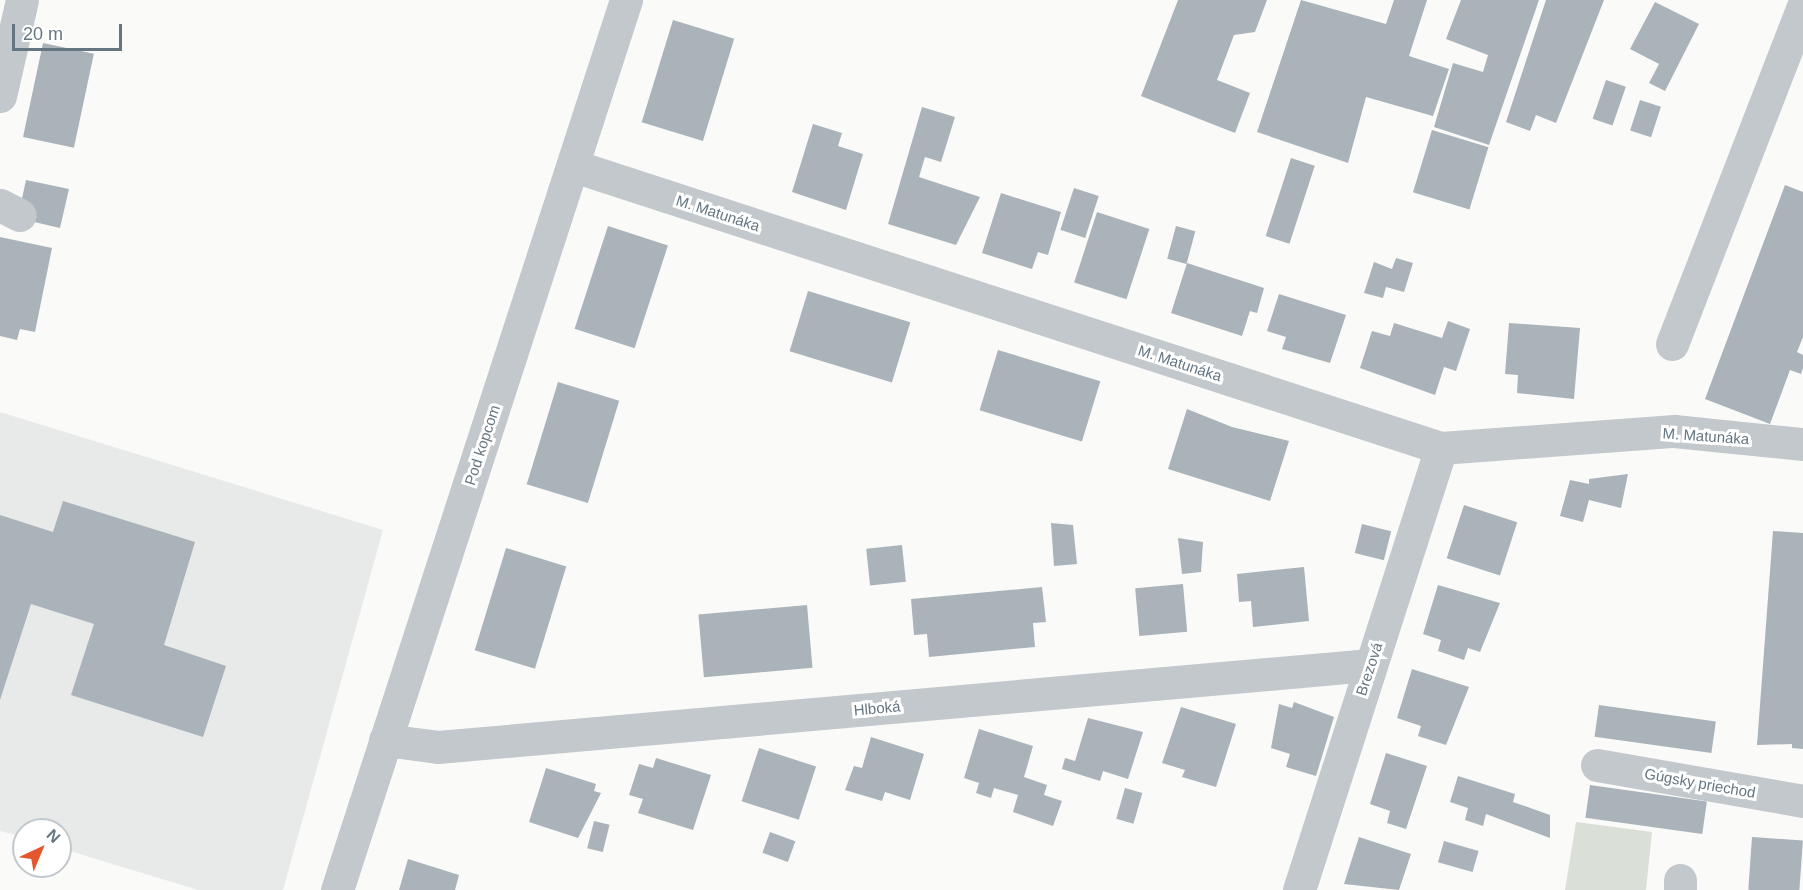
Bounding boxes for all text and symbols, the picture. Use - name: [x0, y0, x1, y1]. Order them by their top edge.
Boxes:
- scale bar: [15, 12, 124, 50]
- text: 20 m: [23, 24, 63, 44]
- street label: M. Matunáka: [674, 191, 762, 235]
- street label: M. Matunáka: [1136, 341, 1224, 385]
- street label: Pod kopcom: [461, 403, 503, 487]
- street label: M. Matunáka: [1662, 424, 1750, 448]
- street label: Brezová: [1352, 640, 1386, 698]
- street label: Hlboká: [853, 697, 901, 719]
- street label: Gúgsky priechod: [1643, 764, 1757, 802]
- north arrow: [12, 818, 72, 878]
- text: N: [43, 826, 64, 846]

